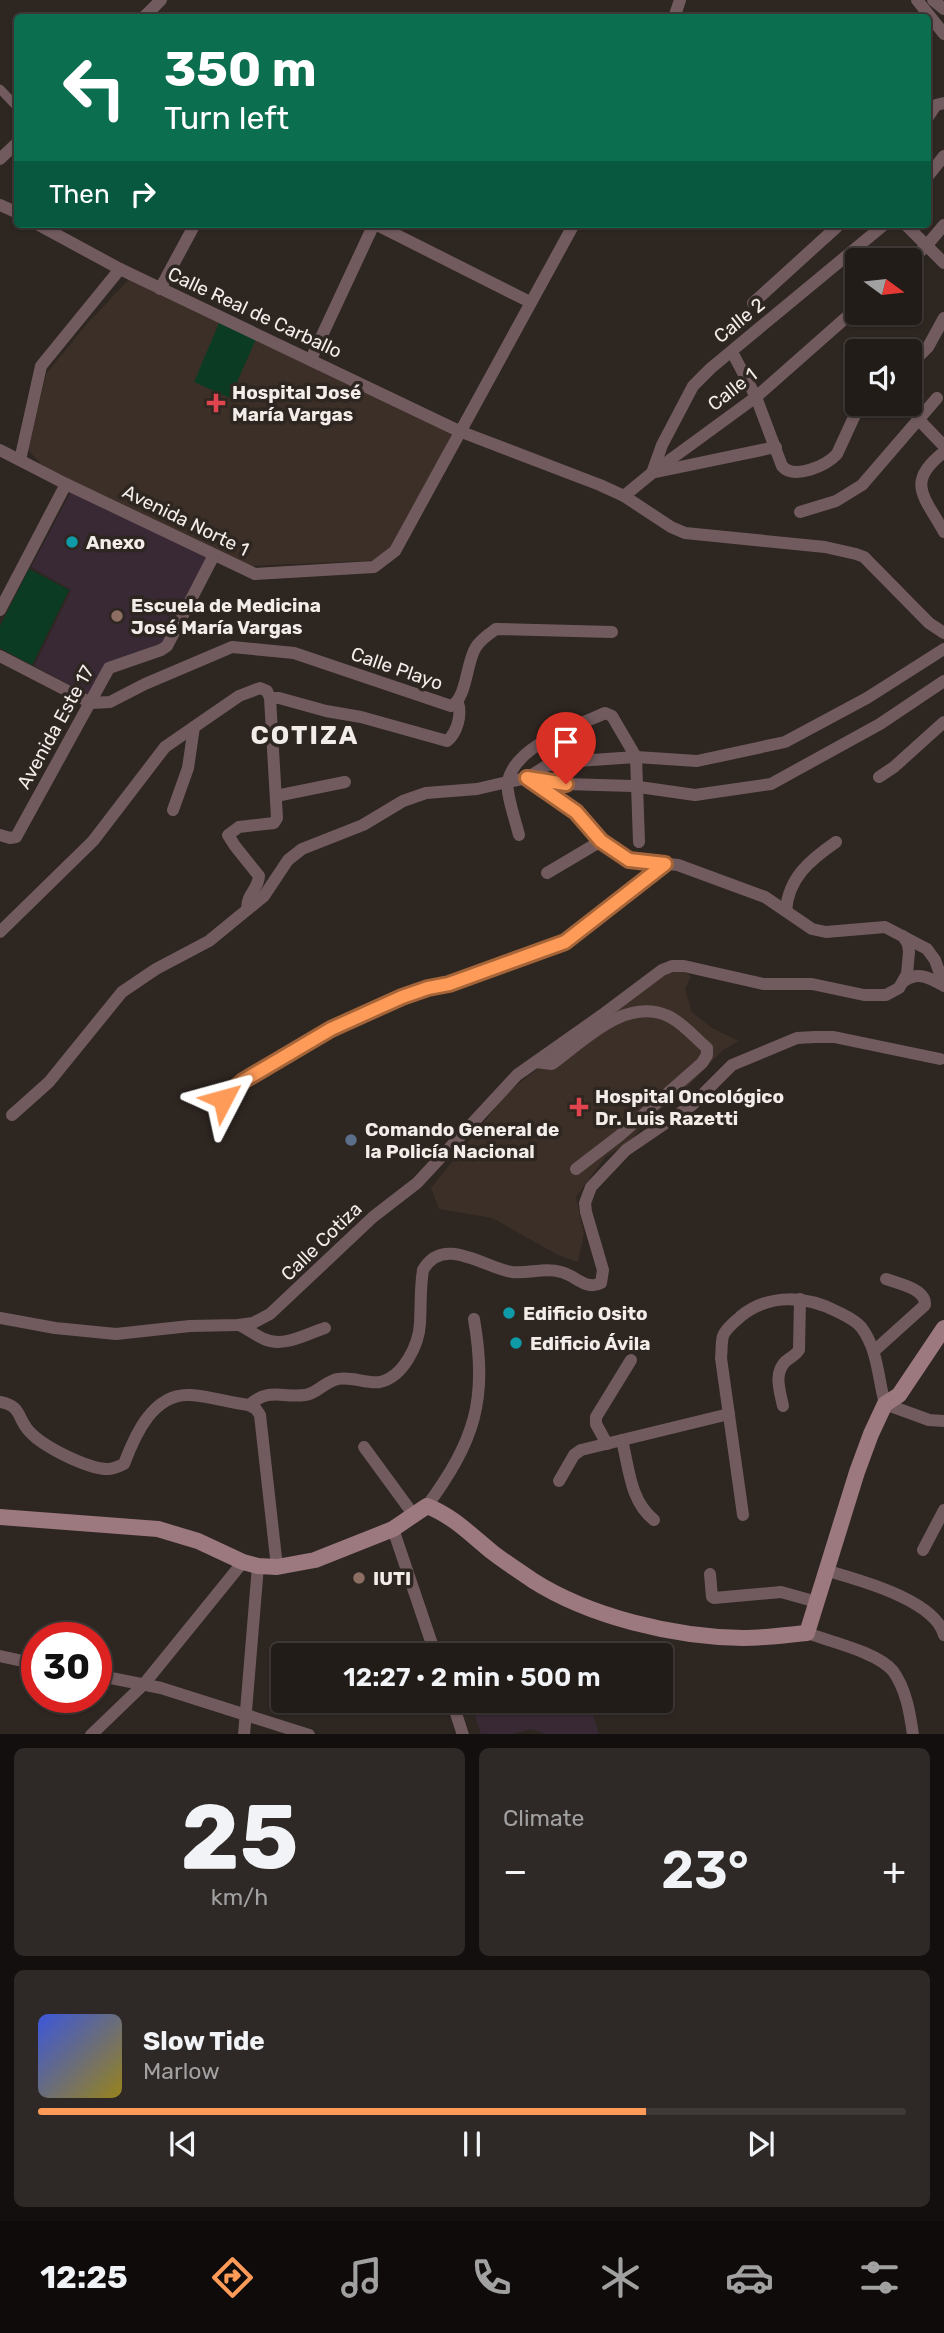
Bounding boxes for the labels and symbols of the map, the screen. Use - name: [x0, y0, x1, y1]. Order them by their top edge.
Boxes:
- north arrow: [845, 248, 922, 326]
- street label: Calle Real de Carballo: [164, 262, 345, 363]
- street label: Calle 2: [709, 293, 769, 348]
- street label: Calle 1: [703, 363, 761, 416]
- place label: Hospital José María Vargas: [232, 381, 361, 426]
- marker: Hospital José María Vargas: [206, 393, 226, 413]
- street label: Avenida Norte 1: [119, 480, 253, 561]
- place label: Anexo: [86, 531, 145, 554]
- marker: Anexo: [64, 534, 80, 550]
- place label: Escuela de Medicina José María Vargas: [131, 594, 321, 639]
- marker: Escuela de Medicina José María Vargas: [109, 608, 125, 624]
- street label: Calle Playo: [348, 642, 446, 695]
- street label: Avenida Este 17: [12, 661, 99, 793]
- pin: [536, 712, 596, 784]
- district label: COTIZA: [251, 720, 359, 751]
- position arrow: [186, 1062, 260, 1136]
- place label: Hospital Oncológico Dr. Luis Razetti: [595, 1085, 784, 1130]
- marker: Hospital Oncológico Dr. Luis Razetti: [569, 1097, 589, 1117]
- place label: Comando General de la Policía Nacional: [365, 1118, 559, 1163]
- marker: Comando General de la Policía Nacional: [343, 1132, 359, 1148]
- street label: Calle Cotiza: [276, 1197, 366, 1286]
- place label: Edificio Osito: [523, 1302, 648, 1325]
- marker: Edificio Osito: [501, 1305, 517, 1321]
- place label: Edificio Ávila: [530, 1332, 650, 1355]
- marker: Edificio Ávila: [508, 1335, 524, 1351]
- place label: IUTI: [373, 1567, 411, 1590]
- marker: IUTI: [351, 1570, 367, 1586]
- speed limit sign: 30: [21, 1622, 112, 1713]

